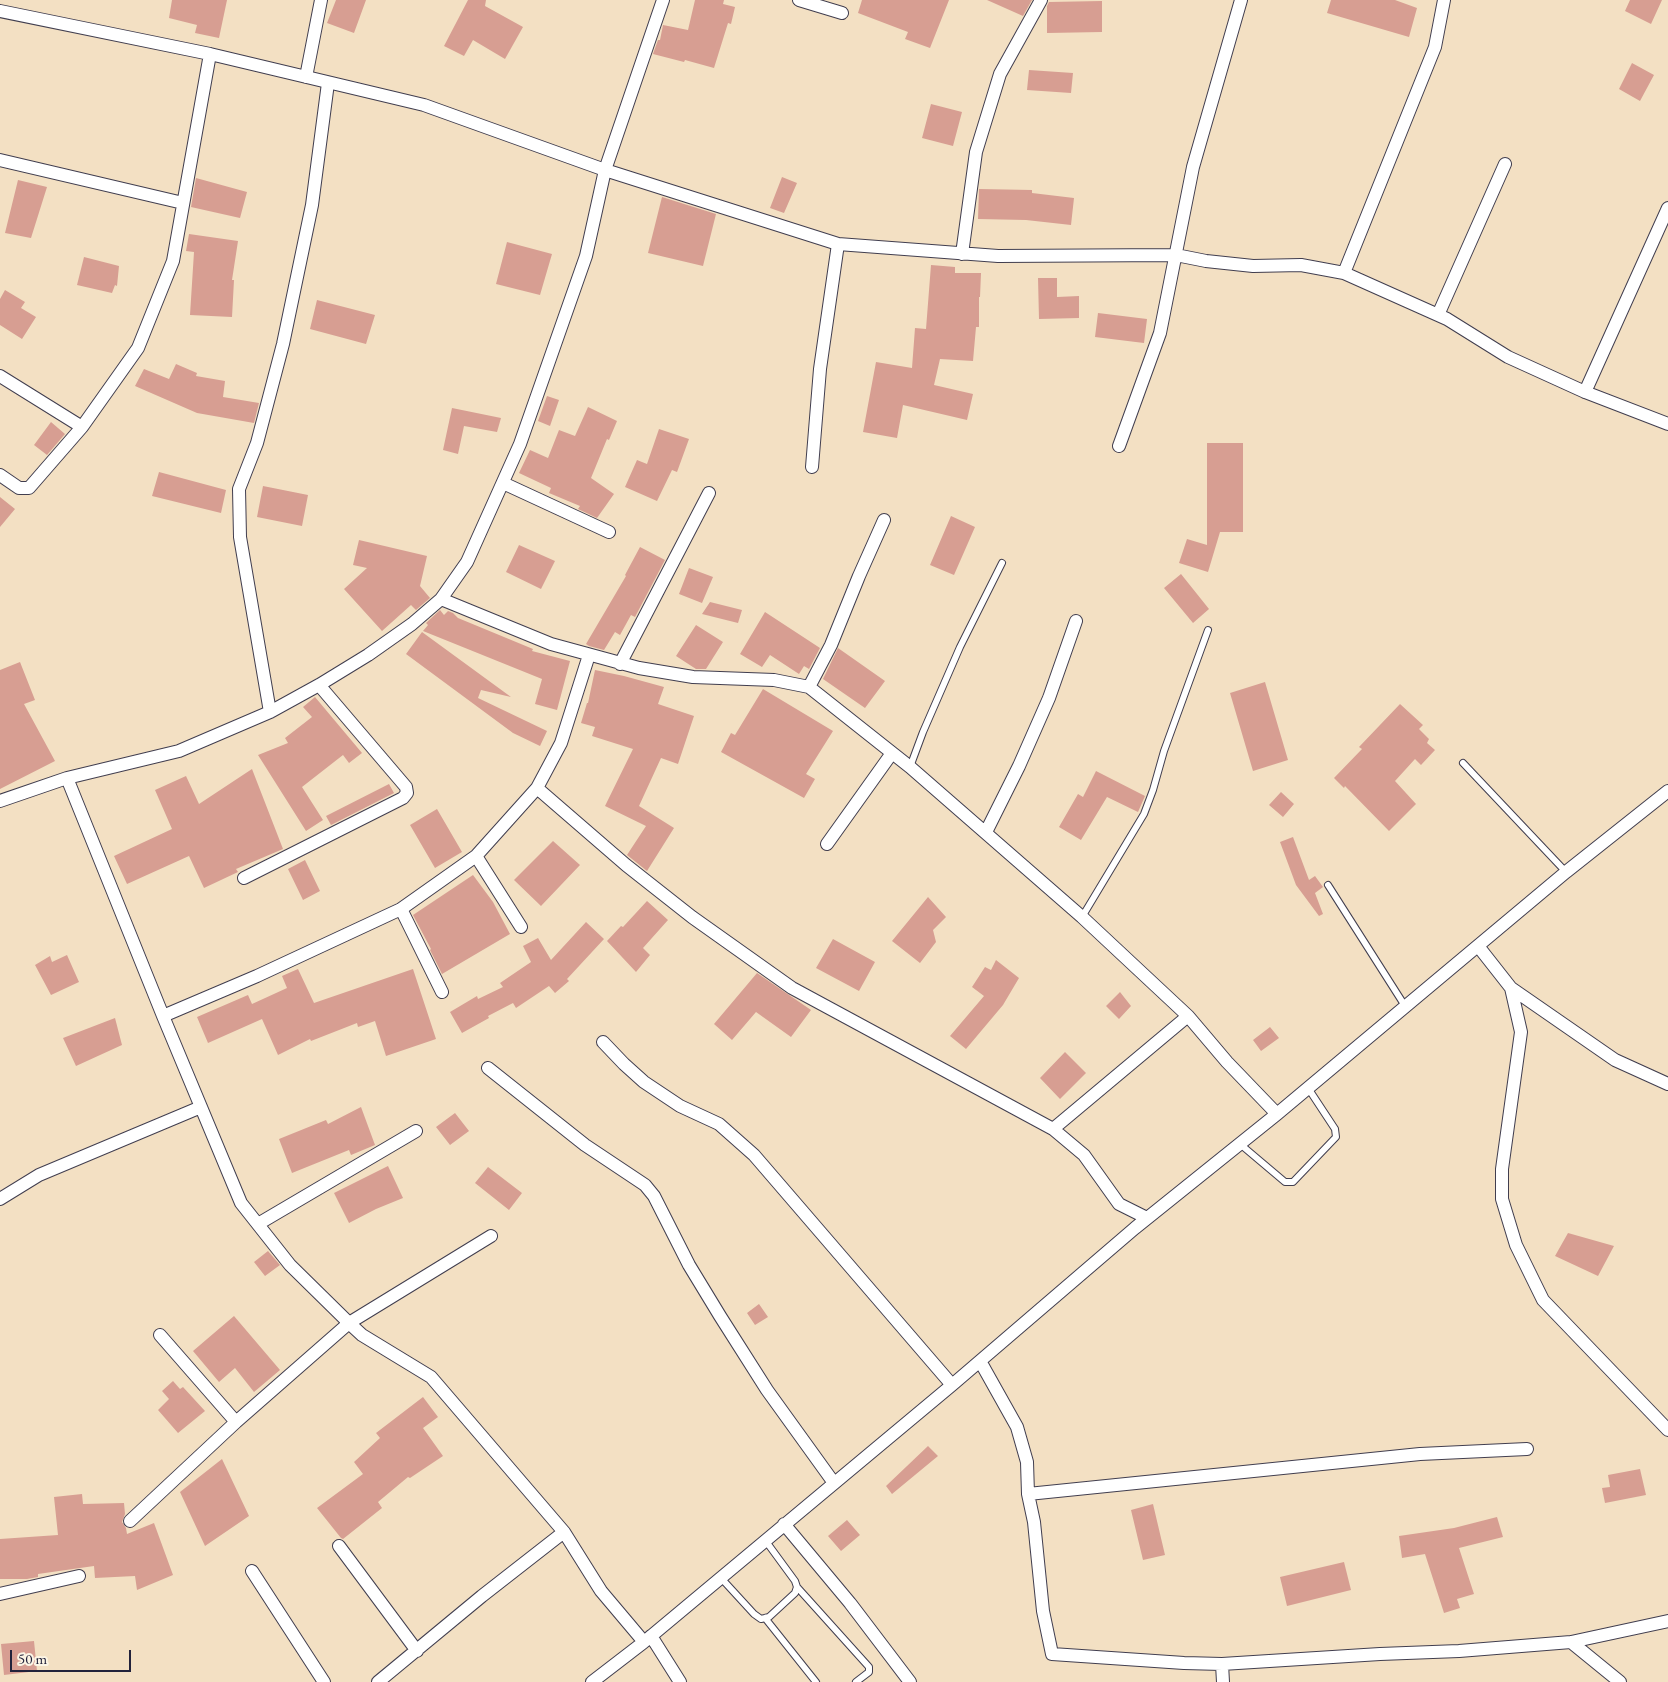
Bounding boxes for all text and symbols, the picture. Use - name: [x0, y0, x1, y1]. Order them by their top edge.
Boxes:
- scale bar: [12, 1640, 134, 1672]
- text: 50 m: [18, 1649, 47, 1668]

